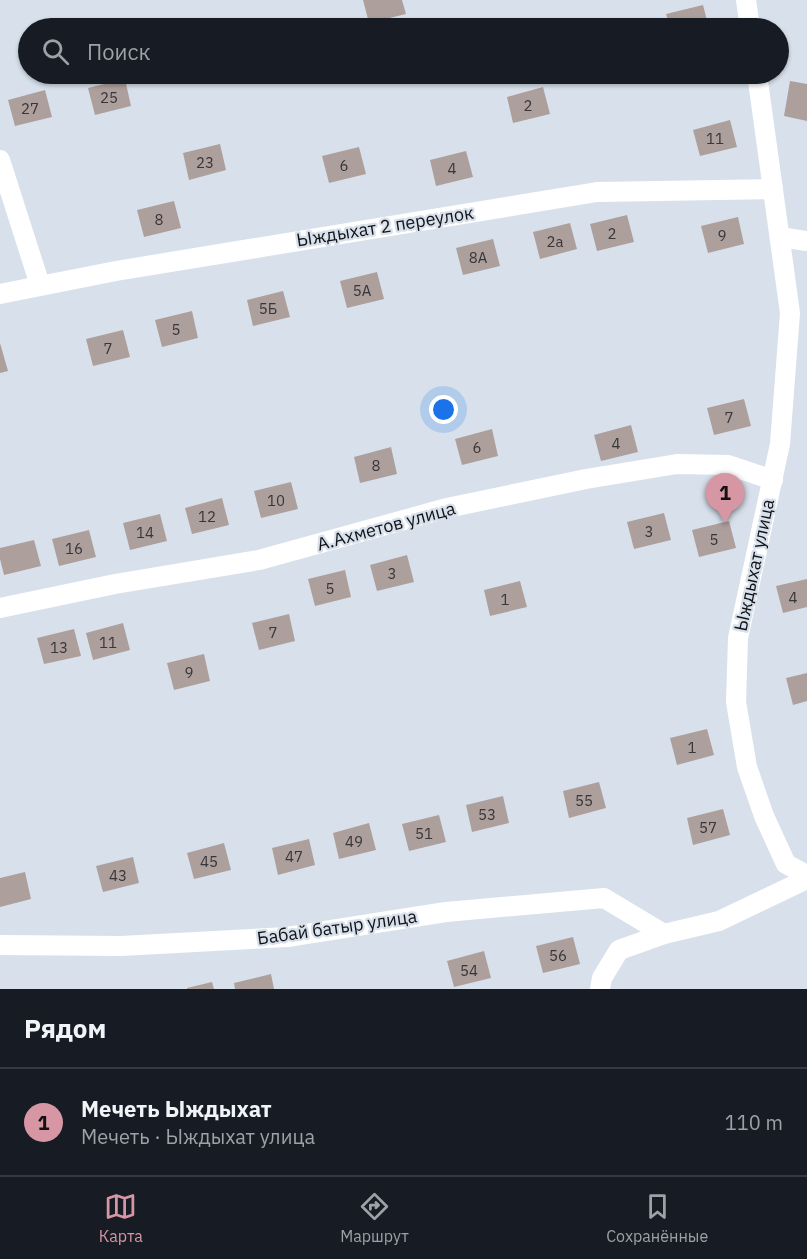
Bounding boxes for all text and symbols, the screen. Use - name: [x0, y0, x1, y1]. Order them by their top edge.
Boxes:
- search box: [18, 18, 789, 84]
- icon: search: [39, 35, 72, 68]
- text: Поиск: [87, 37, 151, 66]
- house number: 25: [100, 88, 118, 107]
- house number: 2: [523, 96, 533, 115]
- house number: 27: [21, 99, 39, 118]
- house number: 11: [706, 129, 724, 148]
- house number: 23: [196, 153, 214, 172]
- house number: 6: [339, 156, 349, 175]
- house number: 4: [447, 159, 457, 178]
- street label: Ыждыхат 2 переулок: [295, 201, 475, 251]
- house number: 8: [154, 210, 164, 229]
- house number: 2: [607, 224, 617, 243]
- house number: 9: [717, 226, 727, 245]
- house number: 2a: [546, 232, 564, 251]
- house number: 8A: [469, 248, 488, 267]
- house number: 5A: [353, 281, 372, 300]
- house number: 5Б: [259, 299, 277, 318]
- house number: 5: [171, 320, 181, 339]
- house number: 7: [103, 339, 113, 358]
- your location: [429, 395, 458, 424]
- house number: 7: [724, 408, 734, 427]
- house number: 4: [611, 434, 621, 453]
- house number: 6: [472, 438, 482, 457]
- house number: 8: [371, 456, 381, 475]
- pin: 1: [706, 474, 744, 523]
- house number: 10: [267, 491, 285, 510]
- street label: А.Ахметов улица: [314, 496, 458, 556]
- street label: Ыждыхат улица: [729, 496, 779, 633]
- house number: 12: [198, 507, 216, 526]
- house number: 3: [644, 522, 654, 541]
- house number: 14: [136, 523, 154, 542]
- house number: 5: [709, 530, 719, 549]
- house number: 16: [65, 539, 83, 558]
- house number: 3: [387, 564, 397, 583]
- house number: 5: [325, 579, 335, 598]
- house number: 4: [788, 588, 798, 607]
- house number: 1: [500, 590, 510, 609]
- house number: 7: [268, 623, 278, 642]
- house number: 11: [99, 633, 117, 652]
- house number: 13: [50, 638, 68, 657]
- house number: 9: [184, 663, 194, 682]
- house number: 1: [687, 738, 697, 757]
- house number: 55: [575, 791, 593, 810]
- house number: 53: [478, 805, 496, 824]
- house number: 57: [699, 818, 717, 837]
- house number: 51: [415, 824, 433, 843]
- house number: 49: [345, 832, 363, 851]
- house number: 47: [285, 847, 303, 866]
- house number: 45: [200, 852, 218, 871]
- house number: 43: [109, 866, 127, 885]
- street label: Бабай батыр улица: [256, 904, 419, 950]
- house number: 56: [549, 946, 567, 965]
- house number: 54: [460, 961, 478, 980]
- text: Рядом: [24, 1011, 106, 1045]
- text: Мечеть Ыждыхат: [81, 1094, 272, 1123]
- text: 1: [38, 1109, 50, 1136]
- text: 110 m: [725, 1109, 783, 1136]
- text: Мечеть · Ыждыхат улица: [81, 1123, 315, 1150]
- tab: Карта: [99, 1190, 143, 1246]
- tab: Маршрут: [340, 1190, 409, 1246]
- tab: Сохранённые: [606, 1190, 708, 1246]

